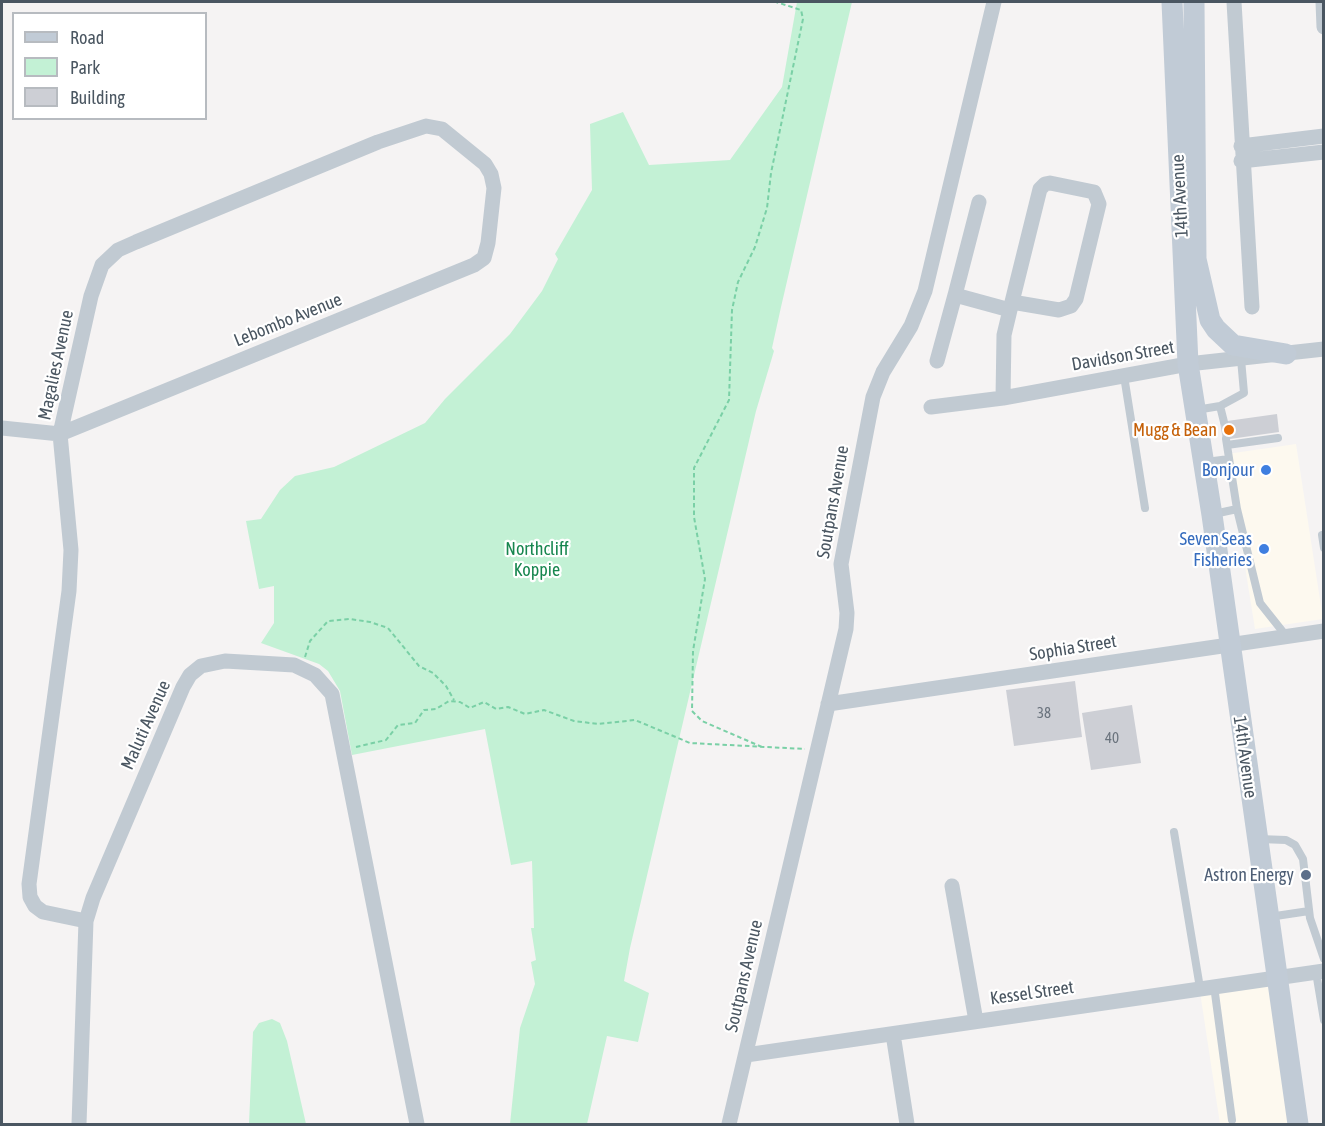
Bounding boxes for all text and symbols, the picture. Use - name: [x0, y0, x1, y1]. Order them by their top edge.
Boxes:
- legend: [12, 12, 207, 120]
- text: Road: [70, 27, 104, 48]
- text: Park: [70, 57, 100, 78]
- text: Building: [70, 87, 125, 108]
- street label: 14th Avenue: [1167, 154, 1193, 238]
- street label: Lebombo Avenue: [231, 289, 345, 351]
- street label: Magalies Avenue: [34, 308, 78, 422]
- street label: Davidson Street: [1070, 336, 1176, 376]
- place label: Mugg & Bean: [1133, 419, 1217, 441]
- marker: Mugg & Bean: [1222, 423, 1236, 437]
- street label: Soutpans Avenue: [812, 444, 854, 560]
- place label: Bonjour: [1202, 459, 1254, 481]
- marker: Bonjour: [1259, 463, 1273, 477]
- place label: Seven Seas Fisheries: [1179, 528, 1252, 570]
- park label: Northcliff Koppie: [505, 538, 569, 580]
- marker: Seven Seas Fisheries: [1257, 542, 1271, 556]
- street label: Sophia Street: [1028, 630, 1118, 666]
- street label: Maluti Avenue: [117, 677, 175, 773]
- house number: 38: [1037, 704, 1051, 722]
- street label: 14th Avenue: [1229, 714, 1261, 800]
- house number: 40: [1105, 729, 1119, 747]
- place label: Astron Energy: [1204, 864, 1294, 886]
- marker: Astron Energy: [1299, 868, 1313, 882]
- street label: Soutpans Avenue: [721, 918, 767, 1034]
- street label: Kessel Street: [989, 976, 1075, 1010]

